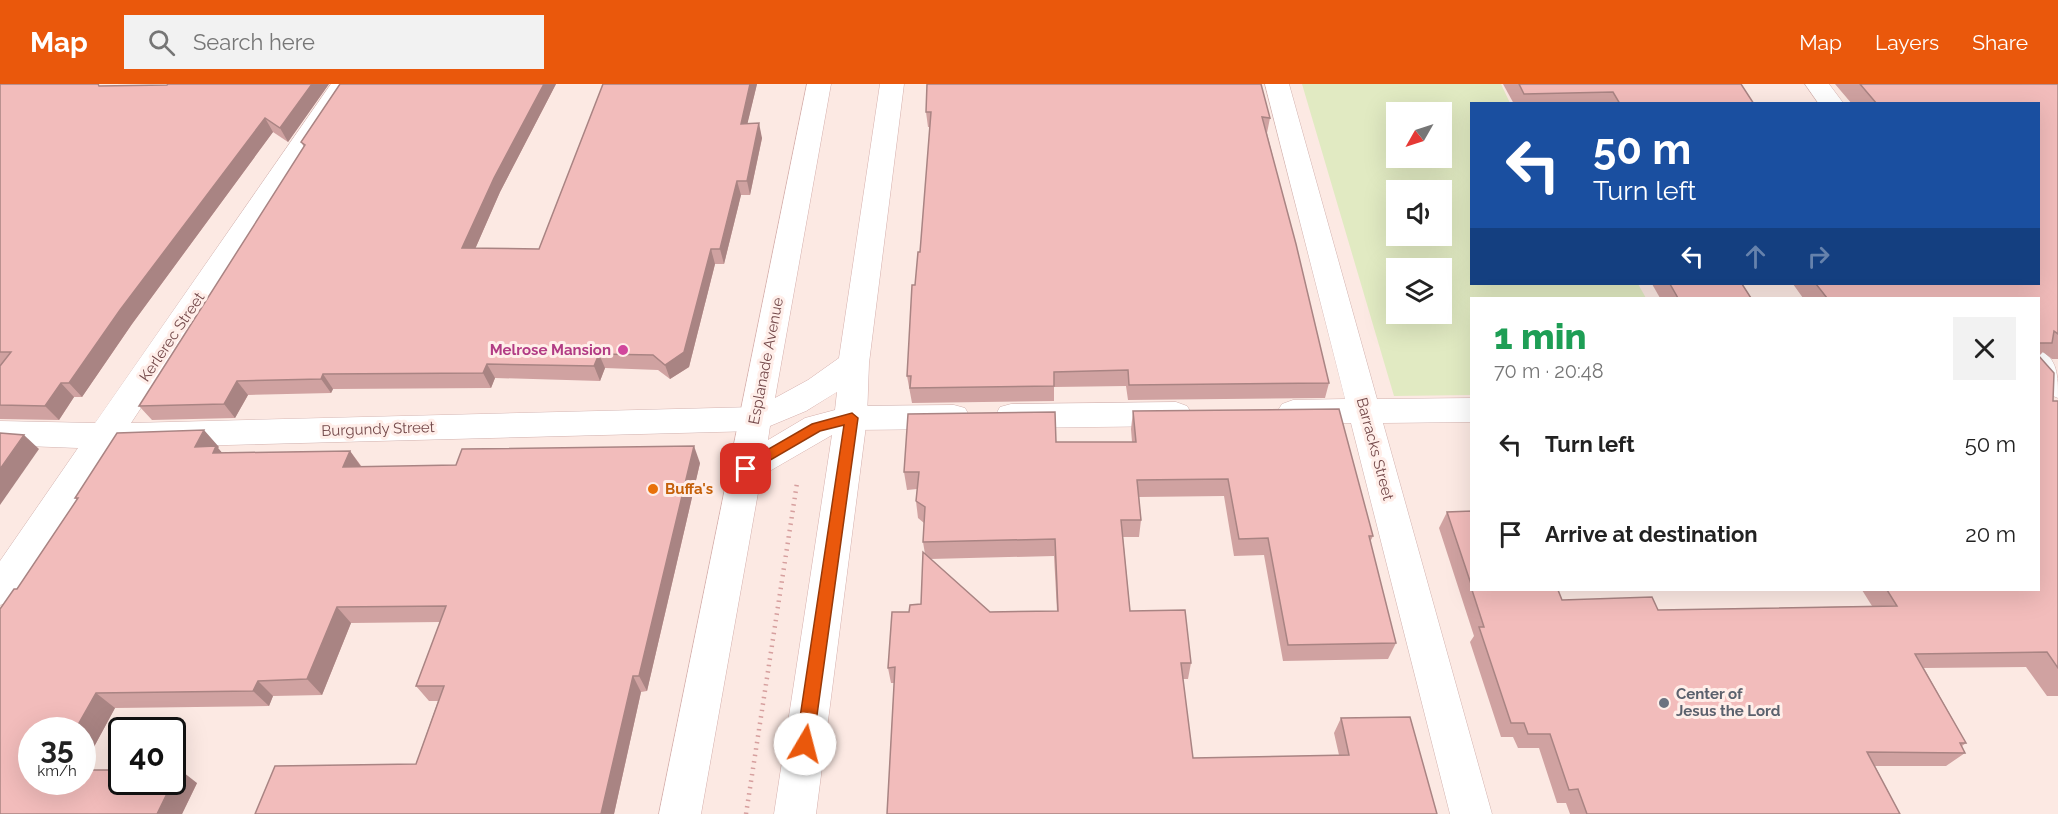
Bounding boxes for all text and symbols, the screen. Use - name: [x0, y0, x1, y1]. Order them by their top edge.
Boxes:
- search box: [124, 15, 544, 69]
- text: Map: [30, 26, 88, 59]
- icon: search: [145, 26, 178, 59]
- text: Search here: [193, 29, 315, 55]
- text: Map: [1799, 30, 1842, 55]
- text: Layers: [1875, 30, 1939, 55]
- text: Share: [1972, 30, 2028, 55]
- north arrow: [1386, 102, 1452, 168]
- map controls: [1386, 102, 1452, 324]
- text: 50 m: [1593, 125, 1691, 174]
- icon: left: [1494, 126, 1572, 204]
- text: Turn left: [1593, 175, 1696, 206]
- button: sound: [1386, 180, 1452, 246]
- icon: left: [1676, 240, 1709, 273]
- icon: ahead: [1739, 240, 1772, 273]
- icon: right: [1802, 240, 1835, 273]
- button: layers: [1386, 258, 1452, 324]
- street label: Kerlerec Street: [136, 289, 208, 385]
- street label: Esplanade Avenue: [745, 296, 787, 426]
- text: 1 min: [1494, 315, 1586, 357]
- button: close: [1953, 317, 2016, 380]
- place label: Melrose Mansion: [490, 341, 611, 359]
- marker: Melrose Mansion: [616, 343, 630, 357]
- text: 70 m · 20:48: [1494, 359, 1604, 383]
- street label: Barracks Street: [1353, 396, 1397, 502]
- street label: Burgundy Street: [321, 418, 435, 440]
- icon: left: [1494, 428, 1527, 461]
- text: Turn left: [1545, 431, 1635, 457]
- text: 50 m: [1965, 431, 2016, 457]
- pin: [720, 443, 771, 494]
- icon: arrive: [729, 452, 762, 485]
- place label: Buffa's: [665, 480, 713, 498]
- marker: Buffa's: [646, 482, 660, 496]
- icon: arrive: [1494, 518, 1527, 551]
- text: Arrive at destination: [1545, 521, 1758, 547]
- text: 20 m: [1965, 521, 2016, 547]
- place label: Center of Jesus the Lord: [1676, 685, 1781, 720]
- marker: Center of Jesus the Lord: [1657, 696, 1671, 710]
- position arrow: [773, 712, 837, 776]
- speed limit sign: 40: [108, 717, 186, 795]
- text: 35: [40, 731, 74, 766]
- text: km/h: [37, 762, 77, 780]

